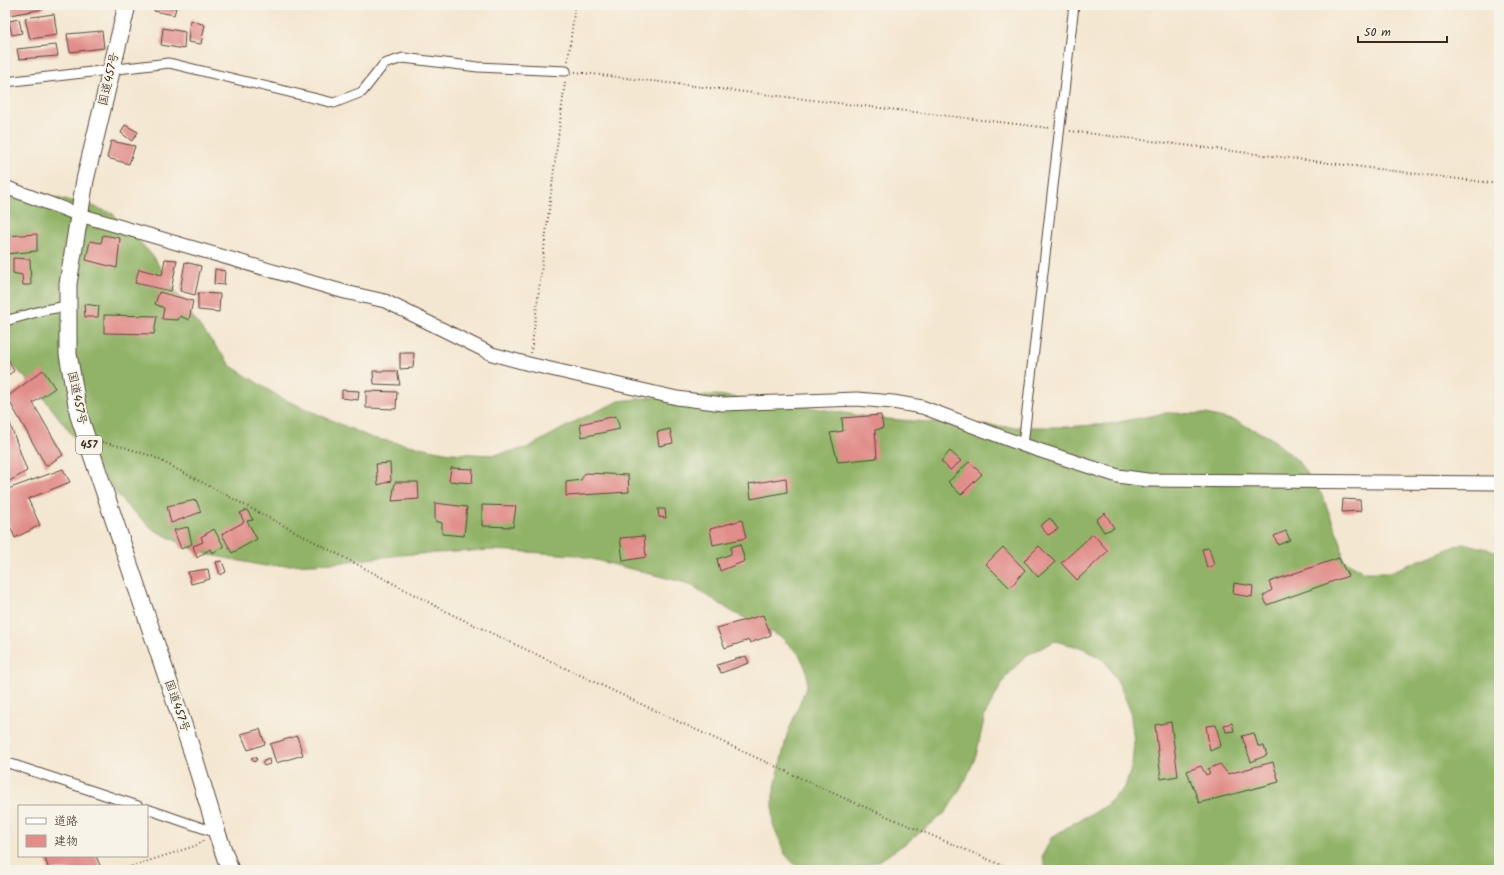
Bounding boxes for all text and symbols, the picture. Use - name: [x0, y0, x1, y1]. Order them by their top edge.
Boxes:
- scale bar: [1358, 18, 1447, 44]
- text: 50 m: [1364, 23, 1391, 42]
- street label: 国道457号: [94, 50, 124, 108]
- street label: 国道457号: [62, 369, 92, 427]
- road number: 457: [76, 436, 102, 454]
- street label: 国道457号: [159, 677, 195, 735]
- legend: [18, 805, 148, 857]
- text: 道路: [54, 812, 78, 831]
- text: 建物: [54, 832, 78, 851]

